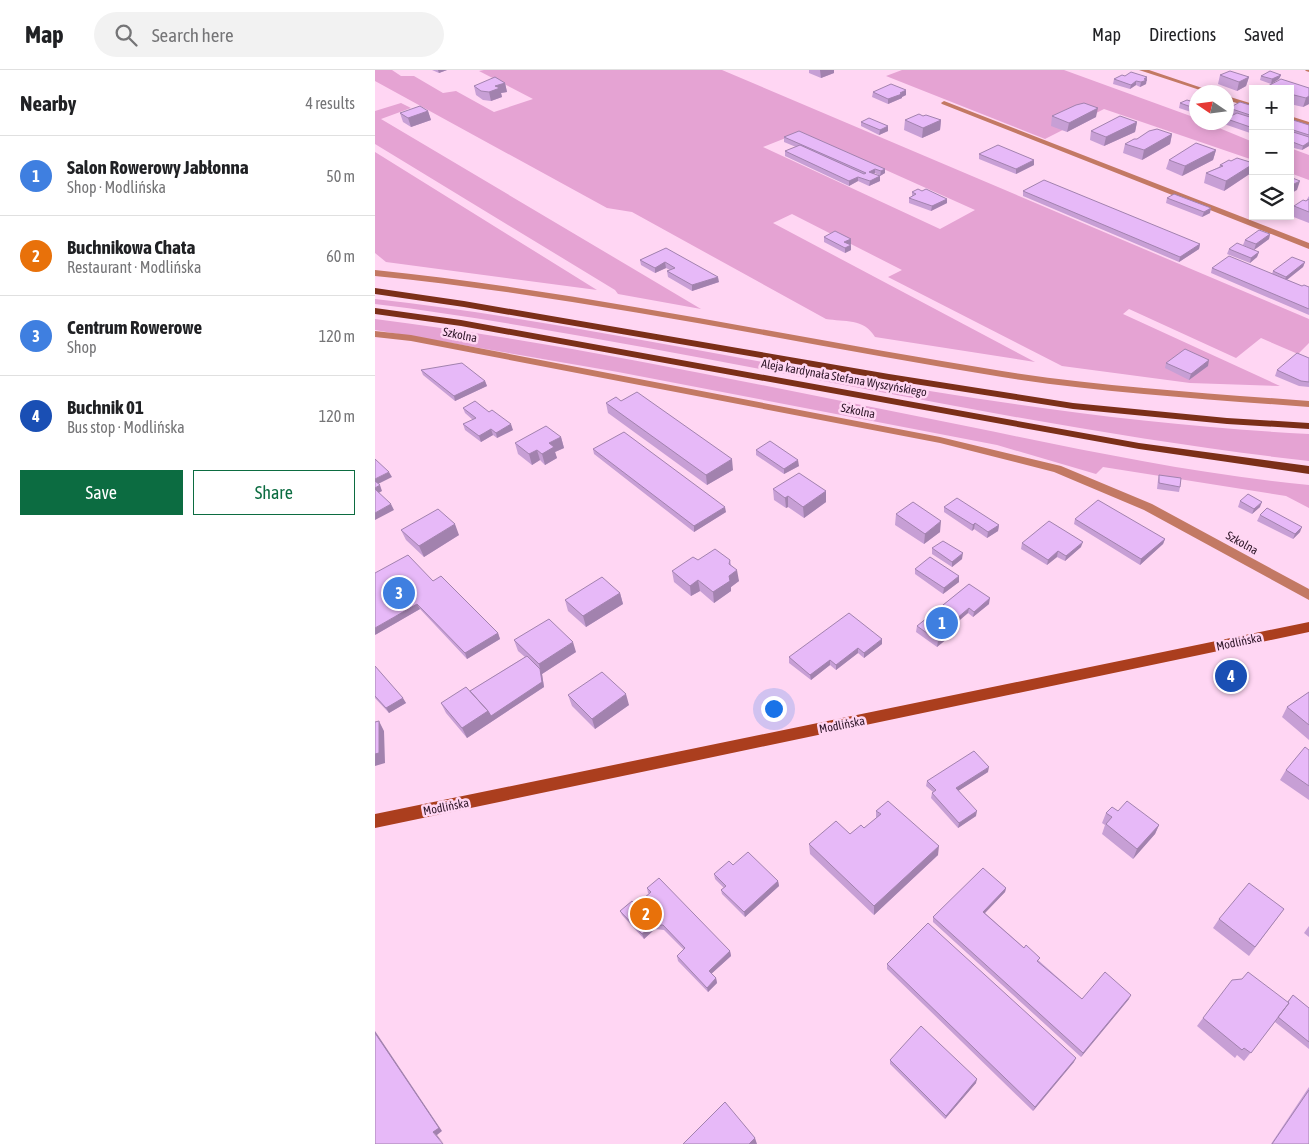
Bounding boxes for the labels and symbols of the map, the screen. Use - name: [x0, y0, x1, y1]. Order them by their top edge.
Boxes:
- north arrow: [1189, 85, 1234, 130]
- street label: Szkolna: [442, 325, 478, 345]
- street label: Aleja kardynała Stefana Wyszyńskiego: [760, 357, 928, 400]
- street label: Szkolna: [840, 401, 876, 421]
- street label: Szkolna: [1223, 528, 1261, 558]
- pin: 3: [383, 574, 415, 612]
- pin: 1: [926, 604, 958, 642]
- street label: Modlińska: [1215, 630, 1263, 654]
- pin: 4: [1215, 657, 1247, 695]
- your location: [761, 696, 787, 722]
- street label: Modlińska: [818, 714, 866, 736]
- street label: Modlińska: [422, 796, 470, 818]
- pin: 2: [630, 895, 662, 933]

